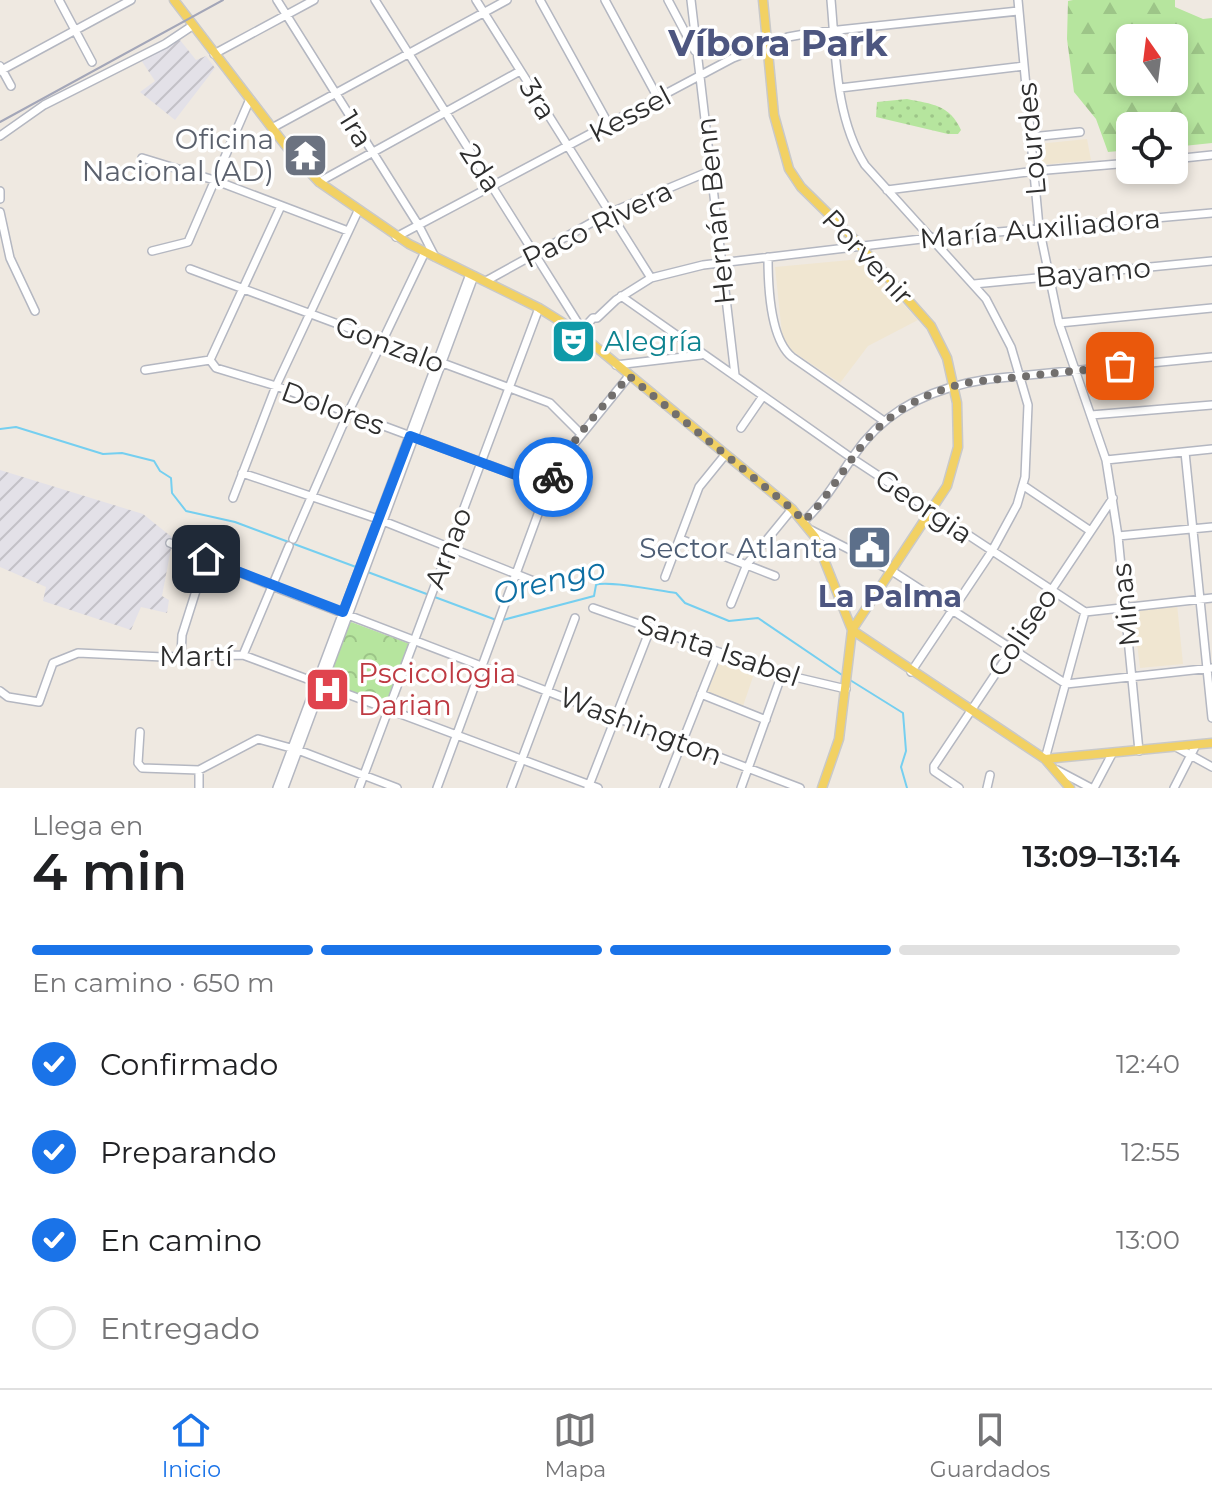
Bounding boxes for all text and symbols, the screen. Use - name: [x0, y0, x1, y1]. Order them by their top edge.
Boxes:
- district label: Víbora Park: [667, 21, 888, 65]
- north arrow: [1116, 24, 1188, 96]
- map controls: [1116, 24, 1188, 184]
- street label: 3ra: [512, 72, 564, 126]
- street label: Kessel: [583, 78, 677, 150]
- street label: Lourdes: [1009, 81, 1053, 197]
- street label: 1ra: [332, 104, 380, 154]
- button: locate: [1116, 112, 1188, 184]
- street label: Hernán Benn: [688, 116, 742, 306]
- place label: Oficina Nacional (AD): [82, 122, 274, 188]
- temple icon: Oficina Nacional (AD): [281, 131, 329, 179]
- street label: 2da: [453, 137, 509, 199]
- street label: Paco Rivera: [516, 173, 678, 275]
- street label: María Auxiliadora: [918, 201, 1162, 255]
- street label: Porvenir: [815, 202, 921, 312]
- street label: Bayamo: [1034, 250, 1152, 294]
- street label: Gonzalo: [331, 308, 449, 380]
- theatre icon: Alegría: [549, 317, 597, 365]
- place label: Alegría: [604, 324, 703, 358]
- pin: [1086, 332, 1154, 400]
- icon: bag: [1098, 344, 1142, 388]
- street label: Dolores: [277, 374, 389, 442]
- courier: [513, 437, 593, 517]
- icon: bike: [531, 455, 575, 499]
- street label: Georgia: [869, 461, 979, 551]
- street label: Arnao: [417, 503, 479, 593]
- public building icon: Sector Atlanta: [845, 524, 893, 572]
- pin: [172, 525, 240, 593]
- place label: Sector Atlanta: [639, 531, 838, 565]
- icon: home: [184, 537, 228, 581]
- water label: Orengo: [489, 549, 609, 613]
- street label: Minas: [1104, 562, 1146, 648]
- district label: La Palma: [818, 578, 962, 615]
- street label: Coliseo: [980, 581, 1064, 683]
- street label: Santa Isabel: [633, 606, 805, 694]
- street label: Martí: [159, 639, 234, 673]
- place label: Pscicologia Darian: [358, 656, 516, 722]
- hospital icon: Pscicologia Darian: [303, 665, 351, 713]
- street label: Washington: [555, 679, 727, 773]
- text: Llega en: [32, 810, 143, 842]
- text: 13:09–13:14: [1022, 838, 1180, 875]
- text: 4 min: [32, 840, 187, 903]
- text: En camino · 650 m: [32, 967, 275, 999]
- icon: check: [32, 1042, 76, 1086]
- text: Confirmado: [100, 1046, 278, 1083]
- text: 12:40: [1116, 1048, 1180, 1080]
- icon: check: [32, 1130, 76, 1174]
- text: Preparando: [100, 1134, 277, 1171]
- text: 12:55: [1121, 1136, 1180, 1168]
- icon: check: [32, 1218, 76, 1262]
- text: En camino: [100, 1222, 262, 1259]
- text: 13:00: [1116, 1224, 1180, 1256]
- text: Entregado: [100, 1310, 260, 1347]
- tab: Inicio: [162, 1408, 221, 1483]
- tab: Mapa: [544, 1408, 606, 1483]
- tab: Guardados: [930, 1408, 1050, 1483]

